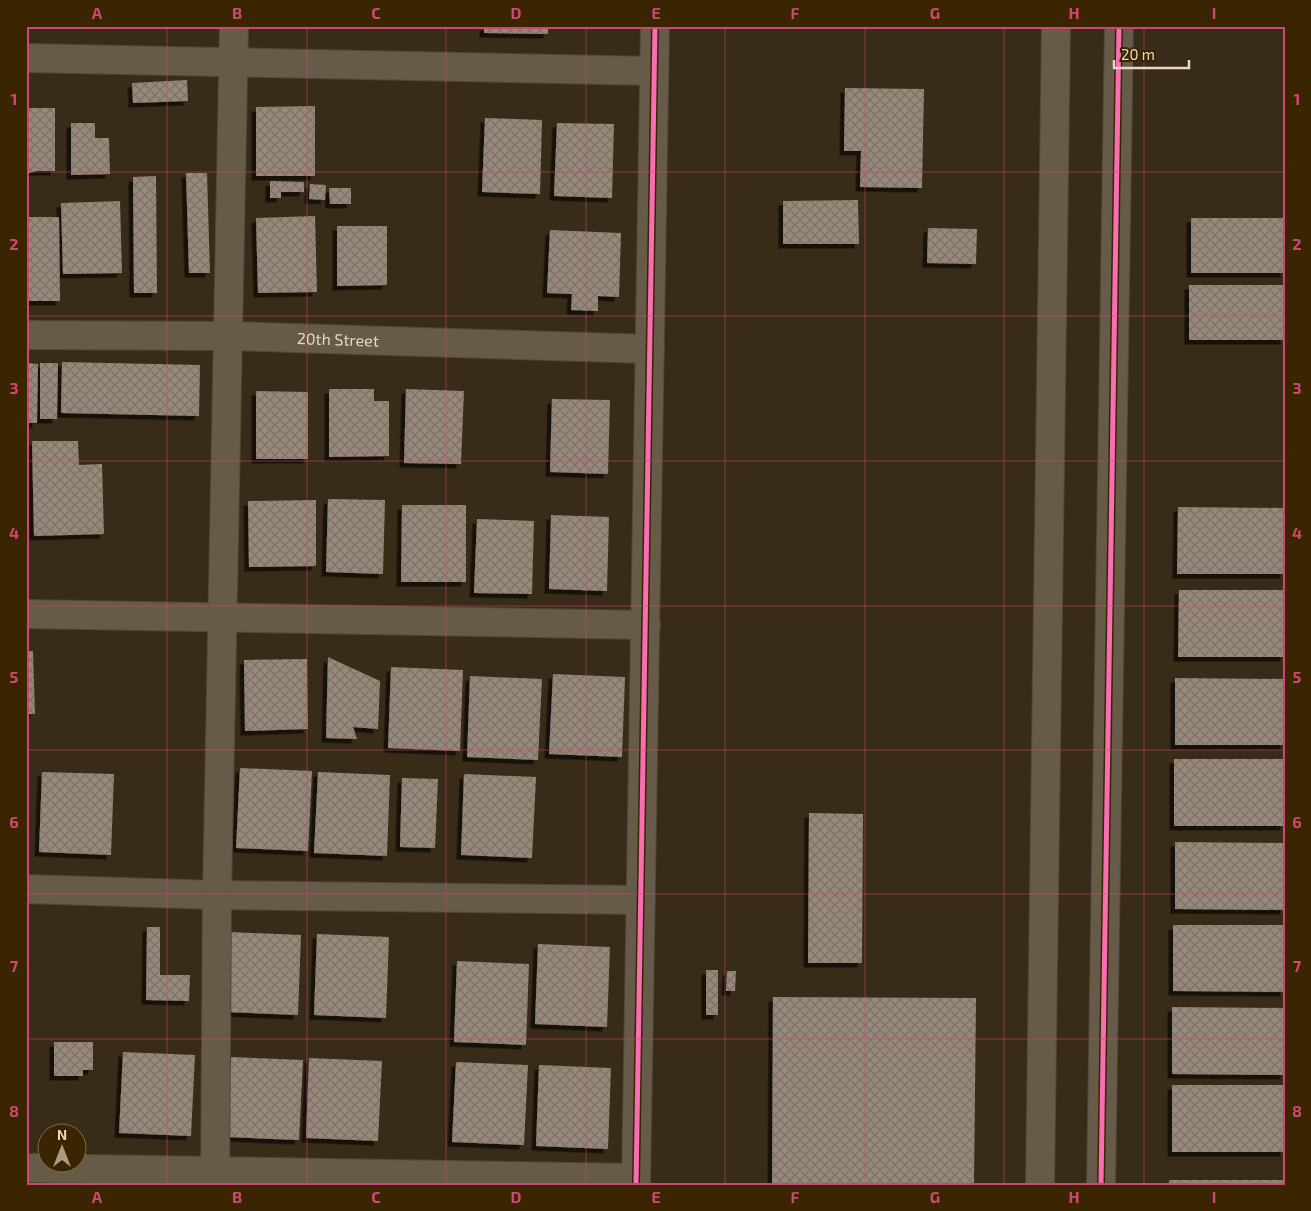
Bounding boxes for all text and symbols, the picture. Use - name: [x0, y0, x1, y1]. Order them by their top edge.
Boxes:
- text: A: [92, 3, 103, 22]
- text: B: [232, 3, 242, 22]
- text: C: [371, 3, 381, 22]
- text: D: [511, 3, 522, 22]
- text: E: [651, 3, 661, 22]
- text: F: [791, 3, 800, 22]
- text: G: [930, 3, 940, 22]
- text: H: [1068, 3, 1080, 22]
- text: I: [1212, 3, 1216, 22]
- scale bar: [1114, 38, 1188, 70]
- text: 20 m: [1121, 45, 1155, 63]
- text: 1: [11, 89, 17, 108]
- text: 1: [1294, 89, 1300, 108]
- text: 2: [9, 234, 19, 253]
- text: 2: [1292, 234, 1302, 253]
- street label: 20th Street: [297, 328, 379, 350]
- text: 3: [9, 378, 19, 397]
- text: 3: [1292, 378, 1302, 397]
- text: 4: [9, 523, 19, 542]
- text: 4: [1292, 523, 1302, 542]
- text: 5: [10, 667, 19, 686]
- text: 5: [1293, 667, 1302, 686]
- text: 6: [9, 812, 19, 831]
- text: 6: [1292, 812, 1302, 831]
- text: 7: [10, 956, 19, 975]
- text: 7: [1293, 956, 1302, 975]
- text: 8: [9, 1101, 19, 1120]
- text: 8: [1292, 1101, 1302, 1120]
- north arrow: [38, 1124, 88, 1174]
- text: N: [57, 1126, 67, 1143]
- text: A: [92, 1187, 103, 1206]
- text: B: [232, 1187, 242, 1206]
- text: C: [371, 1187, 381, 1206]
- text: D: [511, 1187, 522, 1206]
- text: E: [651, 1187, 661, 1206]
- text: F: [791, 1187, 800, 1206]
- text: G: [930, 1187, 940, 1206]
- text: H: [1068, 1187, 1080, 1206]
- text: I: [1212, 1187, 1216, 1206]

